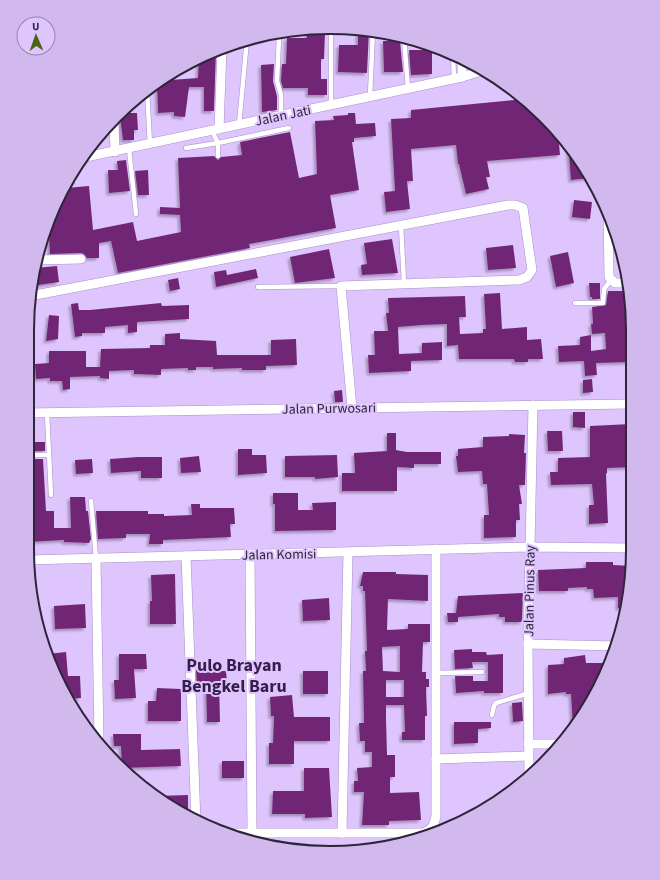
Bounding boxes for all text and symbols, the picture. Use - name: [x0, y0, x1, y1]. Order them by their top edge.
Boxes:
- north arrow: [16, 16, 56, 56]
- text: U: [32, 19, 40, 34]
- street label: Jalan Jati: [253, 100, 313, 132]
- street label: Jalan Purwosari: [282, 398, 376, 420]
- street label: Jalan Komisi: [241, 544, 317, 566]
- street label: Jalan Pinus Ray: [519, 545, 541, 637]
- district label: Pulo Brayan Bengkel Baru: [181, 653, 287, 699]

